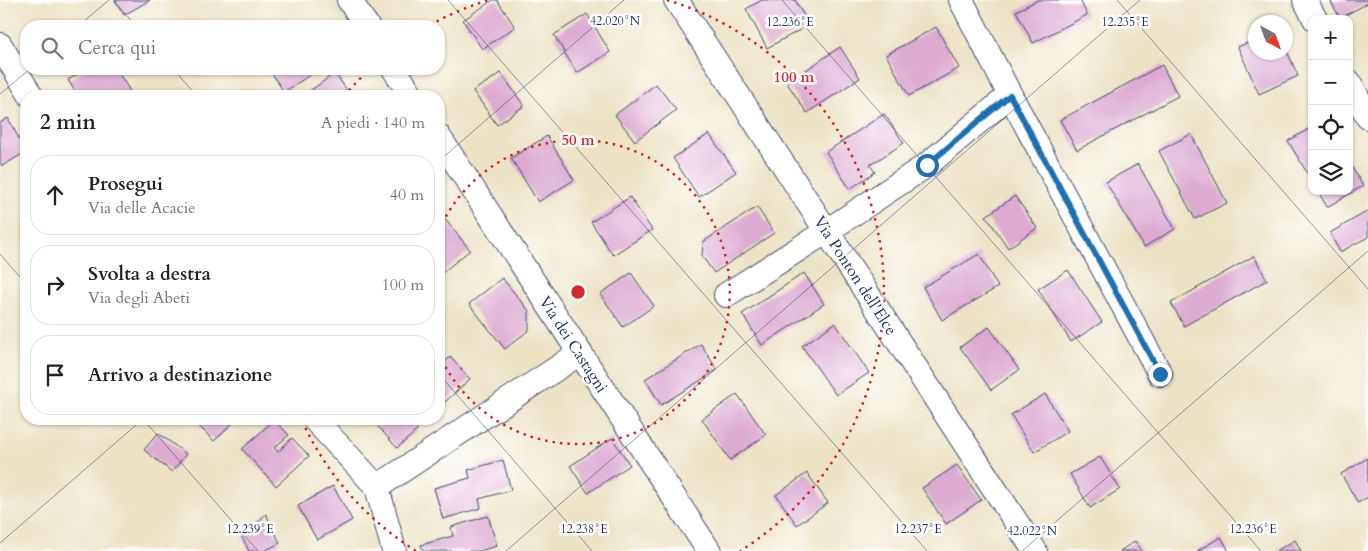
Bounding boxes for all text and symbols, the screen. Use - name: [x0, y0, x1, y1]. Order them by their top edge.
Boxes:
- text: 42.020°N: [590, 13, 641, 29]
- text: 12.236°E: [766, 14, 814, 30]
- text: 12.235°E: [1101, 14, 1149, 30]
- north arrow: [1248, 15, 1293, 60]
- map controls: [1308, 15, 1353, 195]
- button: +: [1308, 15, 1353, 60]
- search box: [20, 20, 445, 75]
- icon: search: [38, 34, 66, 62]
- text: Cerca qui: [78, 35, 156, 61]
- button: −: [1308, 60, 1353, 105]
- text: 100 m: [774, 67, 815, 87]
- button: locate: [1308, 105, 1353, 150]
- text: 2 min: [40, 108, 96, 137]
- text: A piedi · 140 m: [321, 112, 425, 134]
- text: 50 m: [561, 130, 595, 150]
- button: layers: [1308, 150, 1353, 195]
- route start: [916, 154, 939, 177]
- text: Prosegui: [88, 171, 163, 197]
- icon: ahead: [41, 181, 69, 209]
- text: 40 m: [390, 184, 424, 206]
- text: Via delle Acacie: [88, 197, 196, 219]
- street label: Via Ponton dell'Elce: [808, 212, 902, 339]
- text: Svolta a destra: [88, 261, 211, 287]
- icon: right: [41, 271, 69, 299]
- text: 100 m: [382, 274, 424, 296]
- centre of rings: [569, 283, 587, 301]
- text: Via degli Abeti: [88, 287, 190, 309]
- street label: Via dei Castagni: [534, 292, 613, 398]
- icon: arrive: [41, 361, 69, 389]
- text: Arrivo a destinazione: [88, 362, 272, 388]
- route end: [1149, 363, 1172, 386]
- text: 12.239°E: [226, 521, 274, 537]
- text: 12.238°E: [560, 521, 608, 537]
- text: 12.237°E: [894, 521, 942, 537]
- text: 12.236°E: [1229, 521, 1277, 537]
- text: 42.022°N: [1007, 523, 1058, 539]

